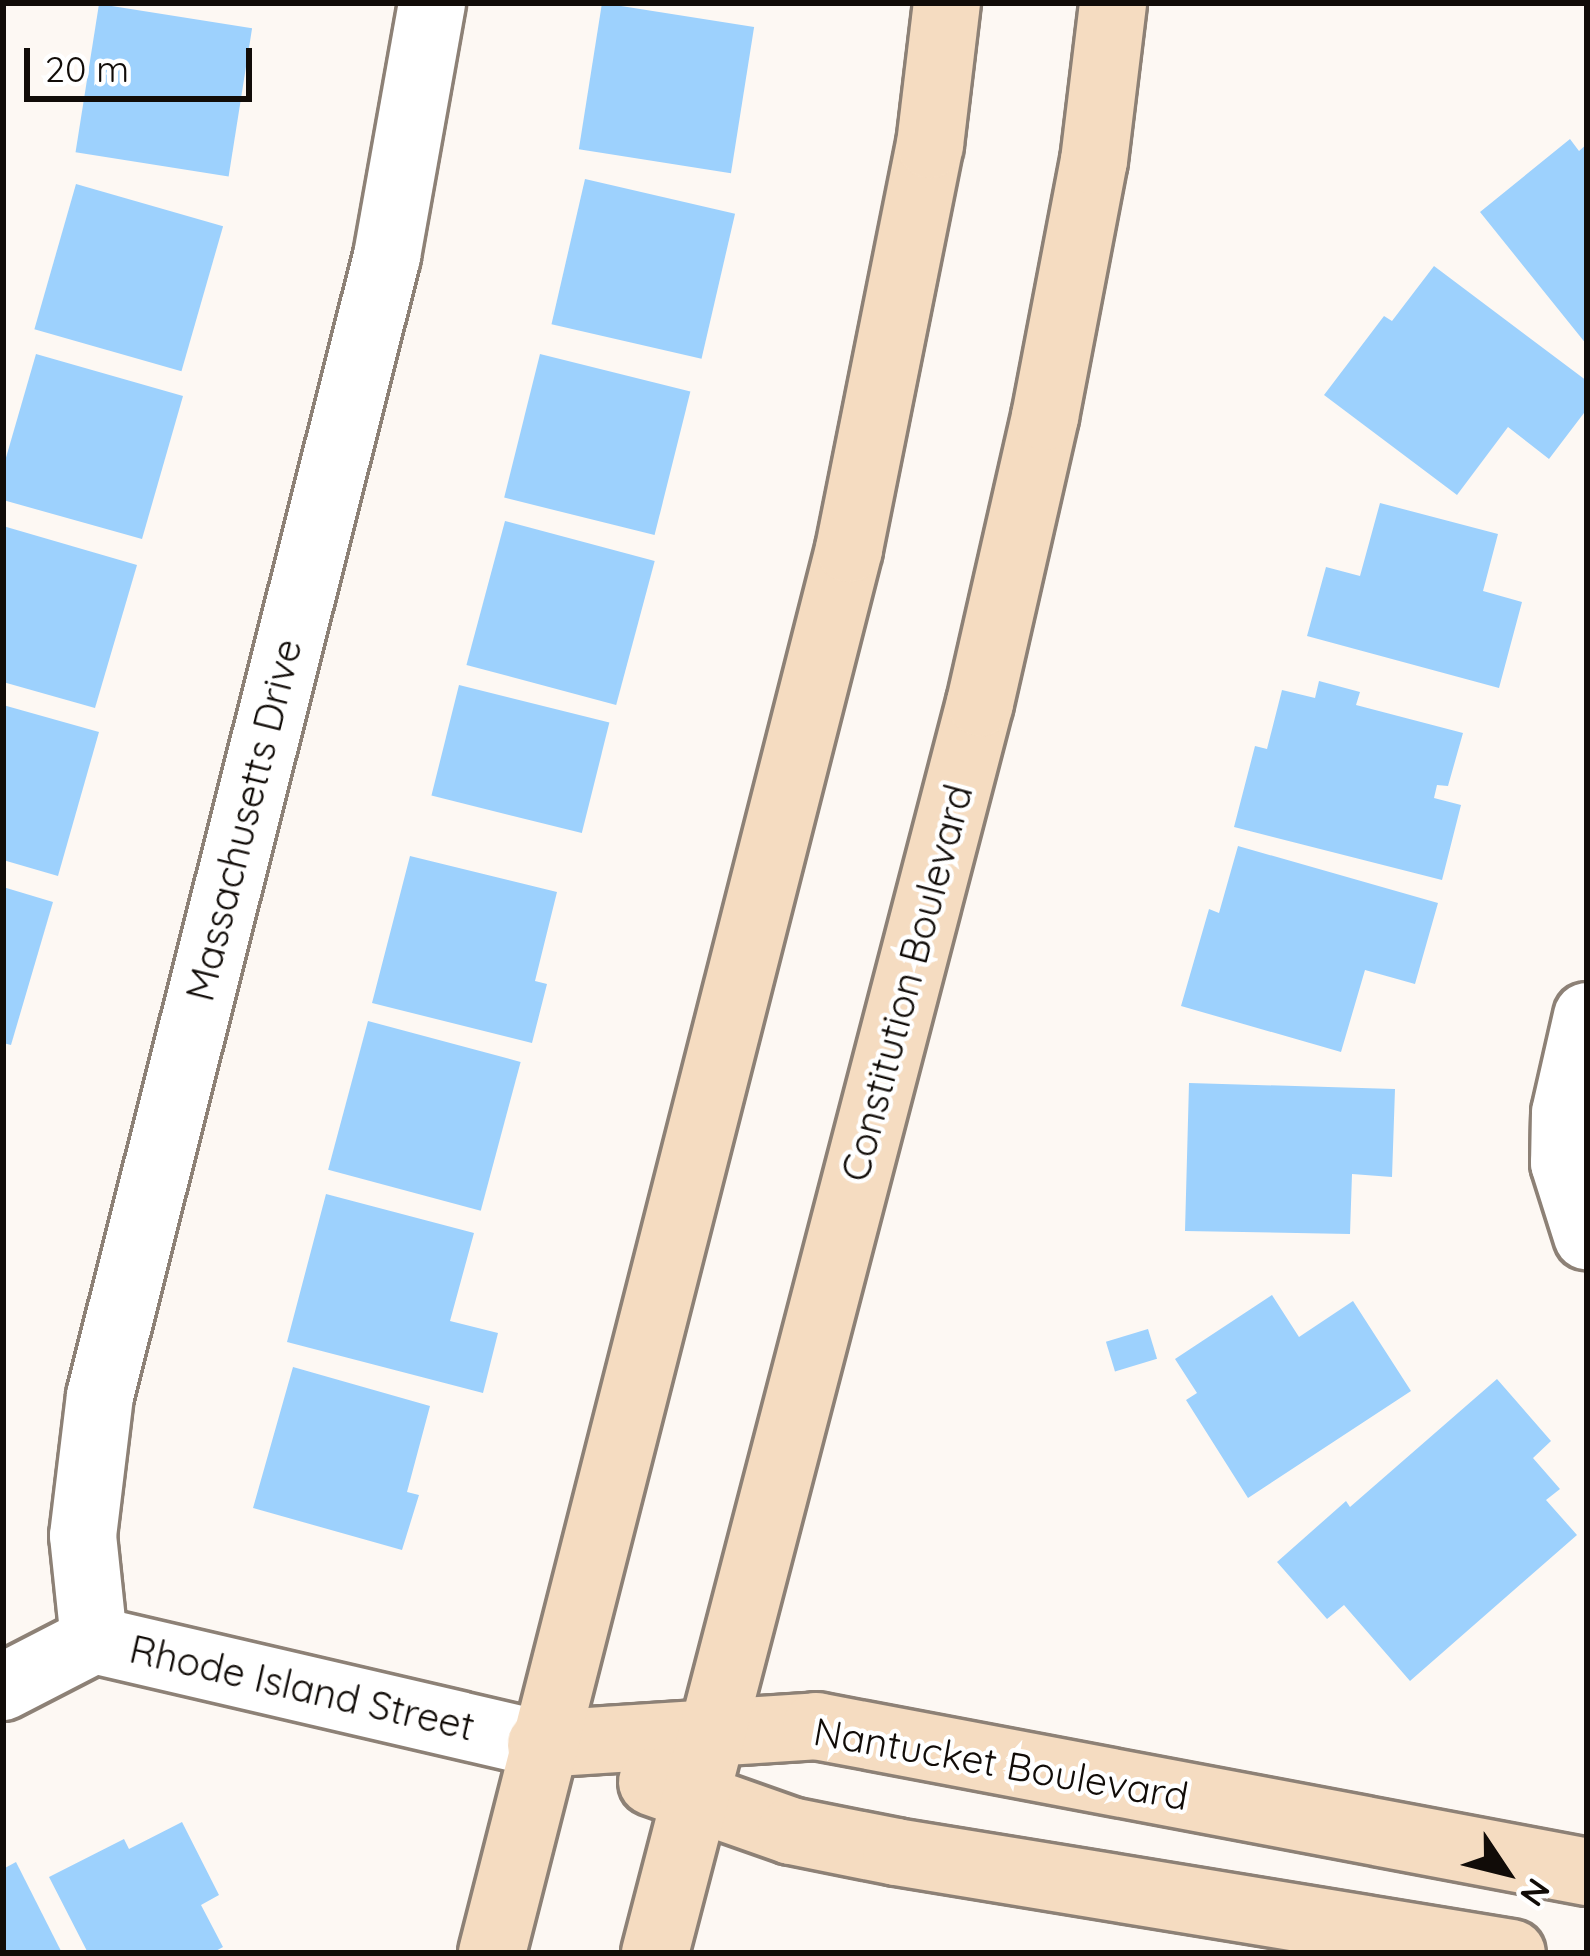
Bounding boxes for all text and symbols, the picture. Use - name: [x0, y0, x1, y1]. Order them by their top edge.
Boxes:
- scale bar: [30, 24, 258, 98]
- text: 20 m: [45, 46, 129, 91]
- street label: Massachusetts Drive: [176, 634, 312, 1006]
- street label: Constitution Boulevard: [832, 780, 982, 1186]
- street label: Rhode Island Street: [125, 1626, 479, 1750]
- street label: Nantucket Boulevard: [810, 1708, 1192, 1820]
- north arrow: [1446, 1812, 1566, 1932]
- text: N: [1512, 1871, 1560, 1915]

